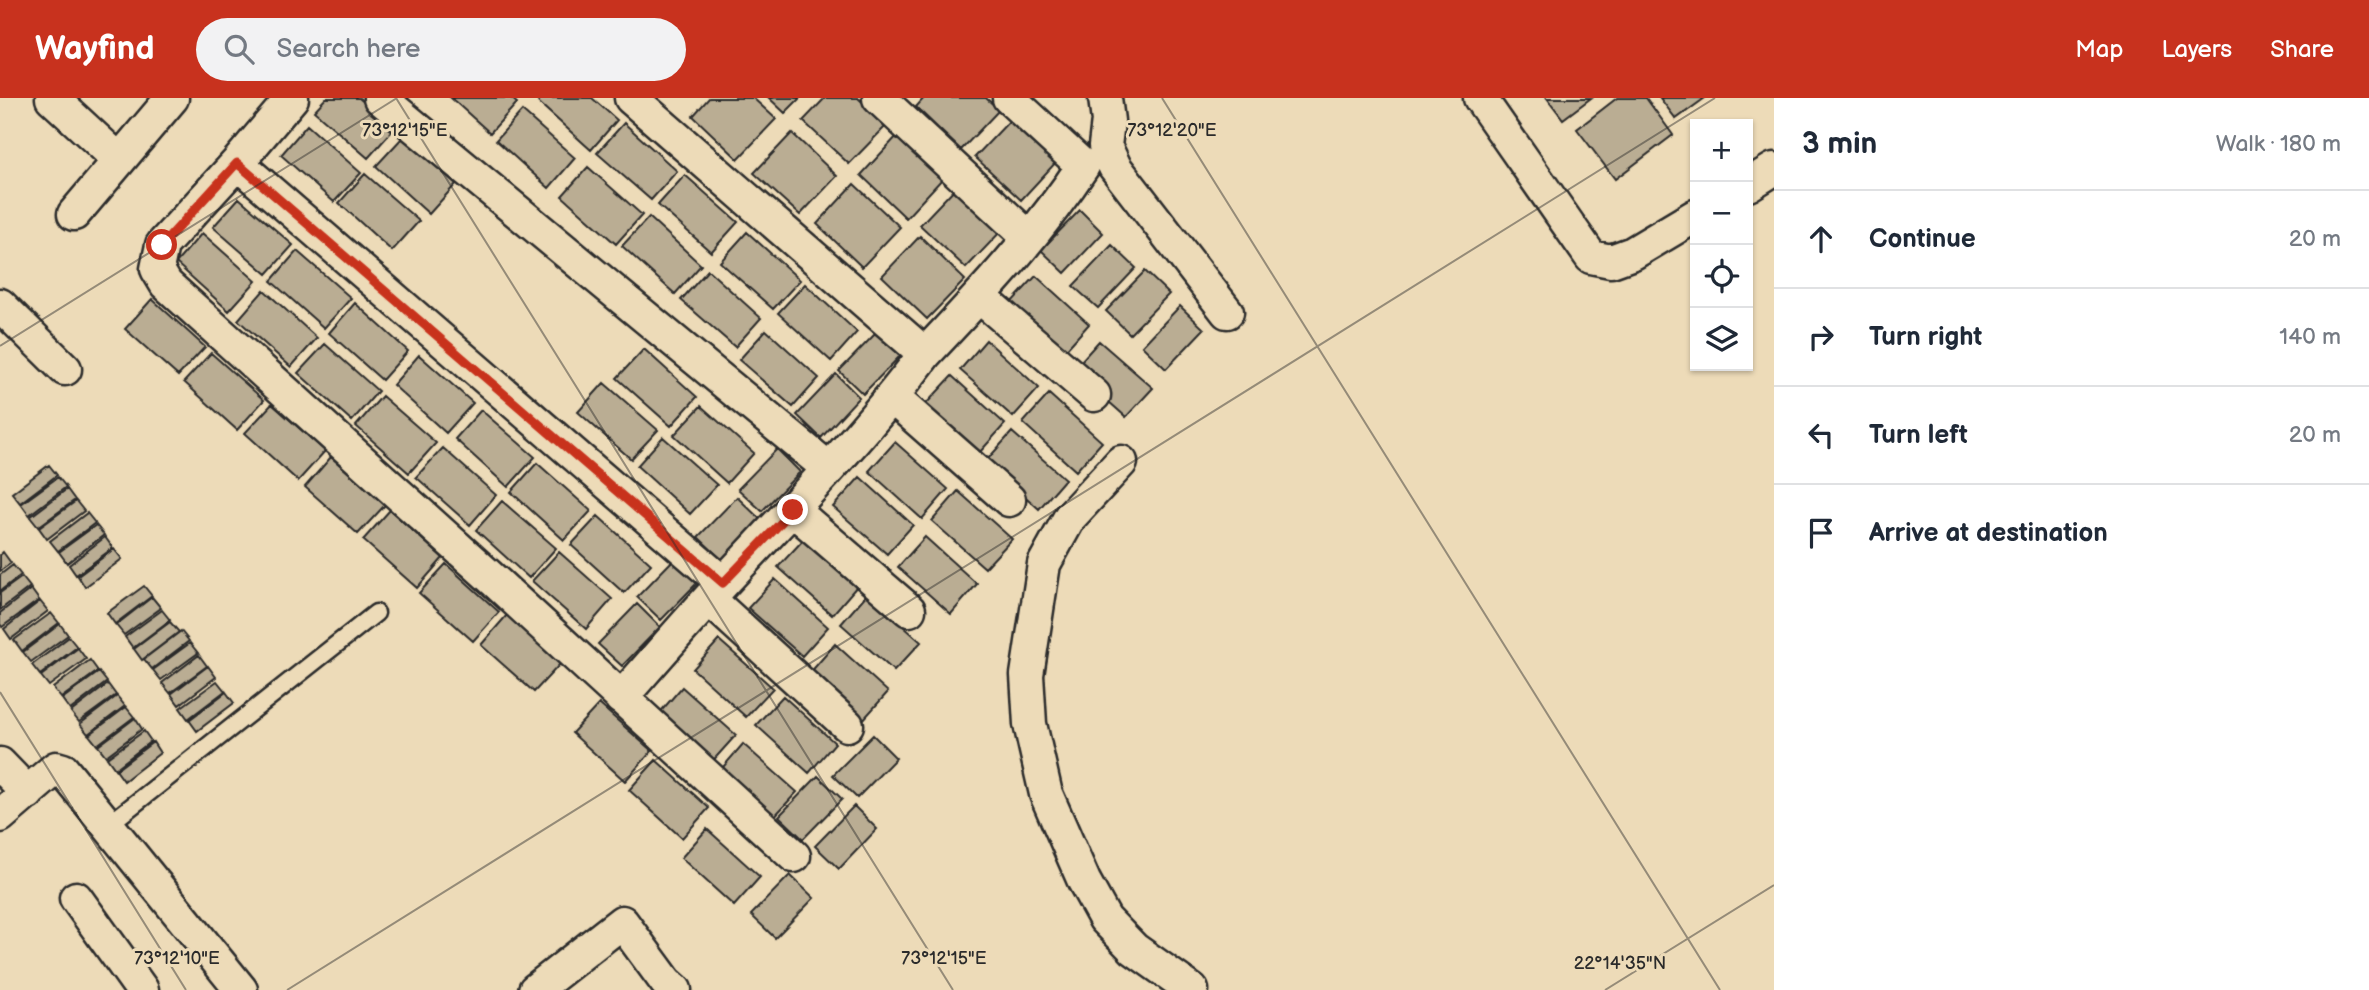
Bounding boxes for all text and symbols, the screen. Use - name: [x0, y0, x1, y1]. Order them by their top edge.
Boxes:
- search box: [196, 18, 686, 81]
- text: Wayfind: [35, 29, 154, 69]
- icon: search: [220, 30, 258, 68]
- text: Search here: [276, 34, 421, 65]
- text: Map: [2075, 35, 2123, 64]
- text: Layers: [2161, 35, 2232, 64]
- text: Share: [2270, 35, 2334, 64]
- map controls: [1690, 119, 1753, 371]
- button: +: [1690, 119, 1753, 182]
- text: 73°12'15"E: [362, 120, 448, 141]
- text: 73°12'20"E: [1127, 120, 1217, 141]
- text: 3 min: [1802, 126, 1877, 162]
- text: Walk · 180 m: [2216, 130, 2341, 158]
- button: −: [1690, 182, 1753, 245]
- icon: ahead: [1802, 220, 1840, 258]
- text: Continue: [1869, 224, 1976, 255]
- text: 20 m: [2289, 225, 2341, 253]
- route start: [146, 229, 177, 260]
- button: locate: [1690, 245, 1753, 308]
- button: layers: [1690, 308, 1753, 371]
- icon: right: [1802, 318, 1840, 356]
- text: Turn right: [1869, 322, 1982, 353]
- text: 140 m: [2279, 323, 2341, 351]
- icon: left: [1802, 416, 1840, 454]
- text: Turn left: [1869, 420, 1968, 451]
- text: 20 m: [2289, 421, 2341, 449]
- route end: [777, 494, 808, 525]
- icon: arrive: [1802, 514, 1840, 552]
- text: Arrive at destination: [1869, 518, 2108, 549]
- text: 73°12'10"E: [134, 948, 220, 969]
- text: 73°12'15"E: [901, 948, 987, 969]
- text: 22°14'35"N: [1574, 953, 1666, 974]

